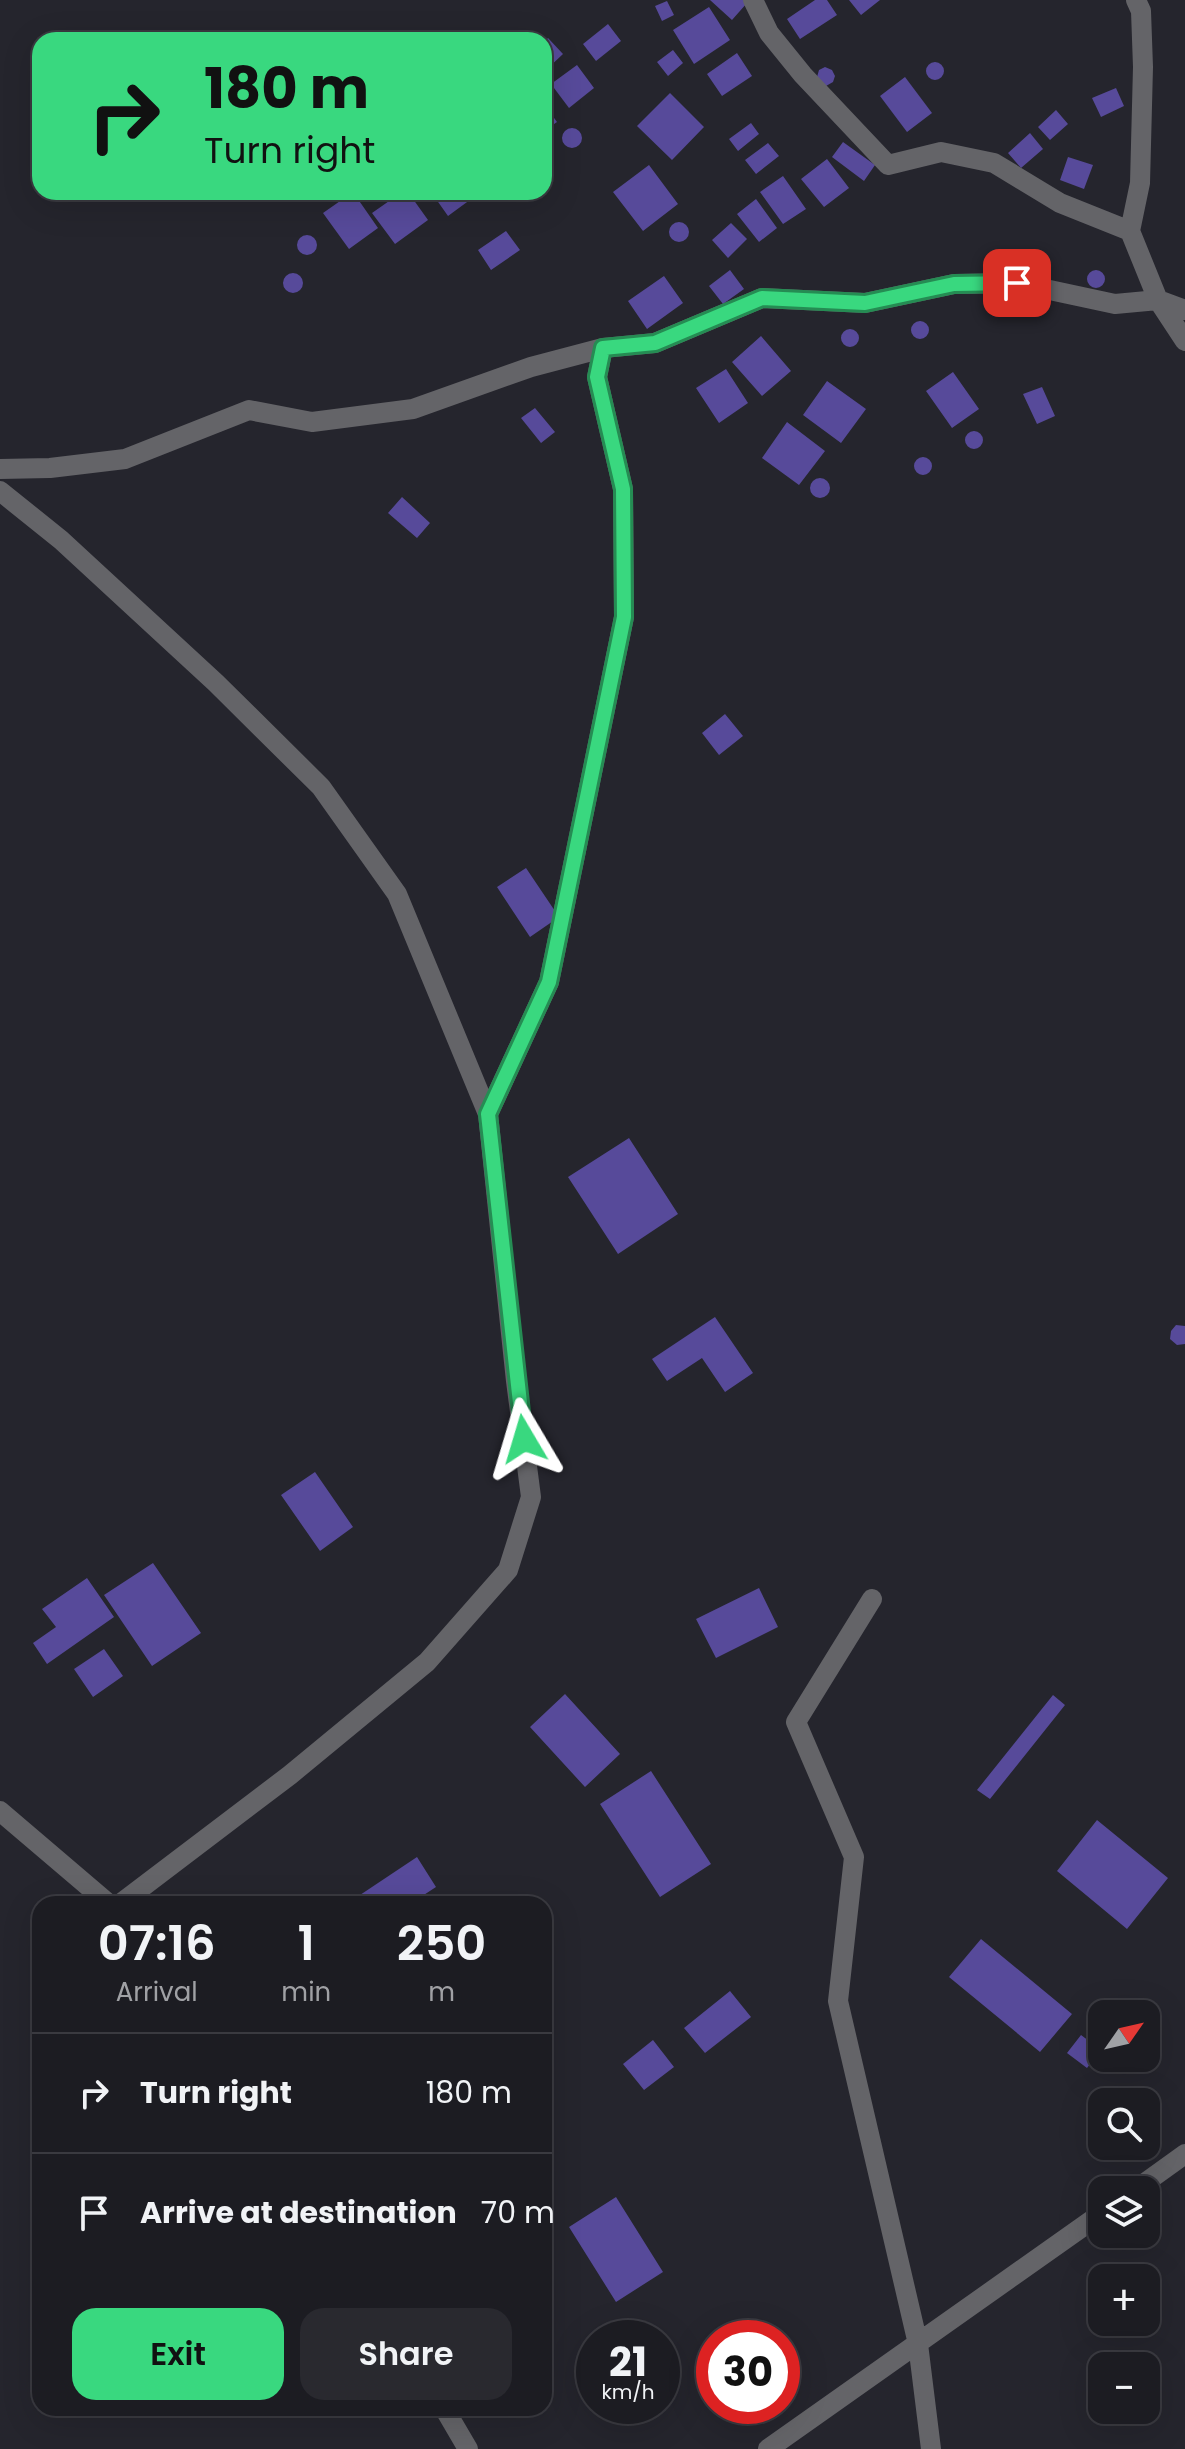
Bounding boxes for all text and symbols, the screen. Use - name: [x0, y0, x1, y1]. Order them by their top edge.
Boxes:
- text: 180 m: [204, 49, 369, 128]
- icon: right: [72, 64, 176, 168]
- text: Turn right: [204, 125, 375, 176]
- pin: [983, 249, 1051, 317]
- icon: arrive: [995, 261, 1039, 305]
- position arrow: [482, 1397, 566, 1481]
- text: 07:16: [98, 1910, 216, 1977]
- text: 1: [298, 1910, 315, 1977]
- text: 250: [397, 1910, 486, 1977]
- text: Arrival: [116, 1974, 198, 2010]
- text: min: [281, 1974, 331, 2010]
- text: m: [428, 1974, 455, 2010]
- north arrow: [1088, 2000, 1160, 2072]
- map controls: [1088, 2000, 1160, 2424]
- icon: right: [72, 2071, 116, 2115]
- text: Turn right: [140, 2071, 292, 2114]
- text: 180 m: [426, 2071, 512, 2114]
- button: search: [1088, 2088, 1160, 2160]
- button: layers: [1088, 2176, 1160, 2248]
- icon: arrive: [72, 2191, 116, 2235]
- text: Arrive at destination: [140, 2191, 457, 2234]
- text: 70 m: [481, 2191, 555, 2234]
- button: +: [1088, 2264, 1160, 2336]
- button: Exit: [72, 2308, 284, 2400]
- button: Share: [300, 2308, 512, 2400]
- speed limit sign: 30: [696, 2320, 800, 2424]
- text: 21: [609, 2334, 647, 2390]
- button: −: [1088, 2352, 1160, 2424]
- text: km/h: [601, 2378, 655, 2406]

